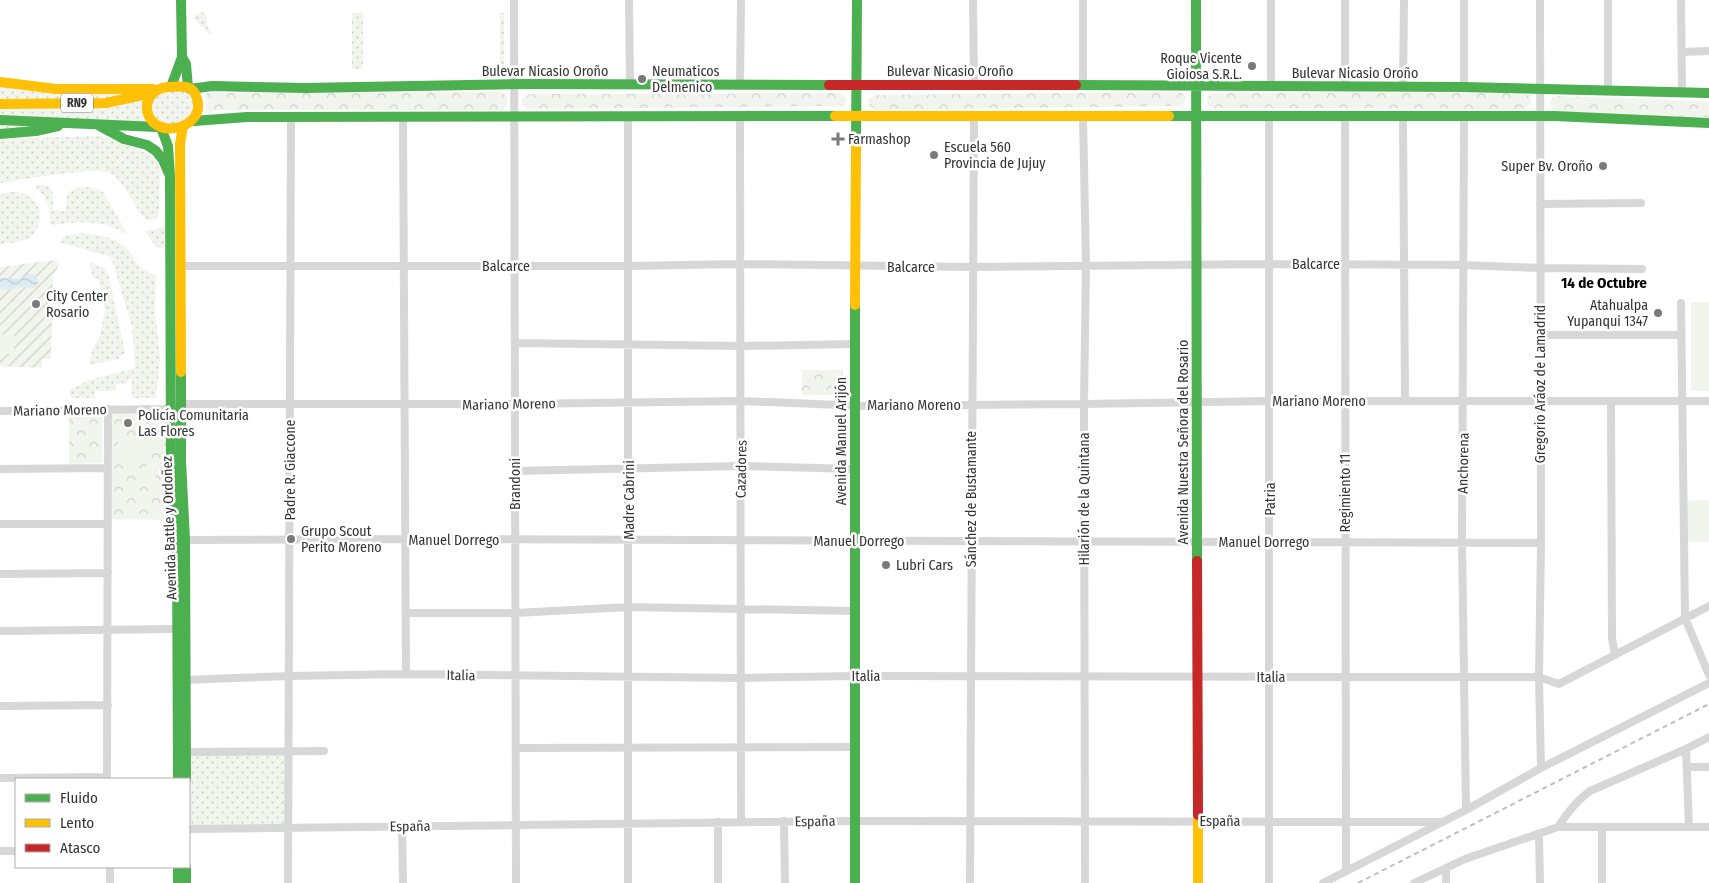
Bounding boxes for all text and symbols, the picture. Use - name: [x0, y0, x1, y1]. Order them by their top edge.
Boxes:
- place label: Roque Vicente Gioiosa S.R.L.: [1160, 50, 1242, 83]
- marker: Roque Vicente Gioiosa S.R.L.: [1246, 60, 1258, 72]
- street label: Bulevar Nicasio Oroño: [482, 63, 608, 80]
- place label: Neumaticos Delmenico: [652, 63, 720, 96]
- street label: Bulevar Nicasio Oroño: [887, 63, 1013, 80]
- street label: Bulevar Nicasio Oroño: [1292, 65, 1418, 82]
- marker: Neumaticos Delmenico: [636, 73, 648, 85]
- road number: RN9: [61, 94, 93, 112]
- place label: Farmashop: [848, 131, 911, 148]
- marker: Farmashop: [832, 133, 844, 145]
- place label: Escuela 560 Provincia de Jujuy: [944, 139, 1046, 172]
- marker: Escuela 560 Provincia de Jujuy: [928, 149, 940, 161]
- place label: Super Bv. Oroño: [1501, 158, 1593, 175]
- marker: Super Bv. Oroño: [1597, 160, 1609, 172]
- street label: Balcarce: [1292, 256, 1340, 273]
- street label: Balcarce: [482, 258, 530, 275]
- street label: Balcarce: [887, 259, 935, 276]
- district label: 14 de Octubre: [1561, 274, 1647, 292]
- place label: City Center Rosario: [46, 288, 108, 321]
- place label: Atahualpa Yupanqui 1347: [1567, 297, 1648, 330]
- marker: City Center Rosario: [30, 298, 42, 310]
- street label: Gregorio Aráoz de Lamadrid: [1532, 305, 1549, 463]
- marker: Atahualpa Yupanqui 1347: [1652, 307, 1664, 319]
- street label: Avenida Nuestra Señora del Rosario: [1175, 340, 1192, 544]
- street label: Avenida Manuel Arijón: [833, 377, 850, 505]
- street label: Mariano Moreno: [1272, 393, 1366, 410]
- street label: Mariano Moreno: [462, 395, 556, 414]
- street label: Mariano Moreno: [867, 397, 961, 414]
- street label: Mariano Moreno: [13, 401, 107, 420]
- place label: Policía Comunitaria Las Flores: [138, 407, 249, 440]
- marker: Policía Comunitaria Las Flores: [122, 417, 134, 429]
- street label: Padre R. Giaccone: [282, 419, 299, 521]
- street label: Sánchez de Bustamante: [963, 431, 980, 567]
- street label: Hilarión de la Quintana: [1076, 432, 1093, 566]
- street label: Anchorena: [1454, 432, 1473, 494]
- street label: Cazadores: [732, 440, 751, 498]
- street label: Regimiento 11: [1337, 454, 1354, 532]
- street label: Avenida Battle y Ordoñez: [158, 455, 181, 600]
- street label: Brandoni: [507, 458, 524, 510]
- street label: Madre Cabrini: [621, 460, 638, 540]
- street label: Patria: [1262, 482, 1279, 516]
- place label: Grupo Scout Perito Moreno: [301, 523, 382, 556]
- street label: Manuel Dorrego: [409, 532, 499, 549]
- marker: Grupo Scout Perito Moreno: [285, 533, 297, 545]
- street label: Manuel Dorrego: [814, 533, 904, 550]
- street label: Manuel Dorrego: [1219, 534, 1309, 551]
- place label: Lubri Cars: [896, 557, 953, 574]
- marker: Lubri Cars: [880, 559, 892, 571]
- street label: Italia: [446, 667, 476, 684]
- street label: Italia: [852, 668, 881, 685]
- street label: Italia: [1257, 669, 1286, 686]
- legend: [15, 778, 190, 868]
- text: Fluido: [60, 789, 98, 807]
- street label: España: [794, 813, 836, 830]
- street label: España: [1200, 813, 1241, 830]
- text: Lento: [60, 814, 94, 832]
- street label: España: [389, 818, 431, 835]
- text: Atasco: [60, 839, 100, 857]

